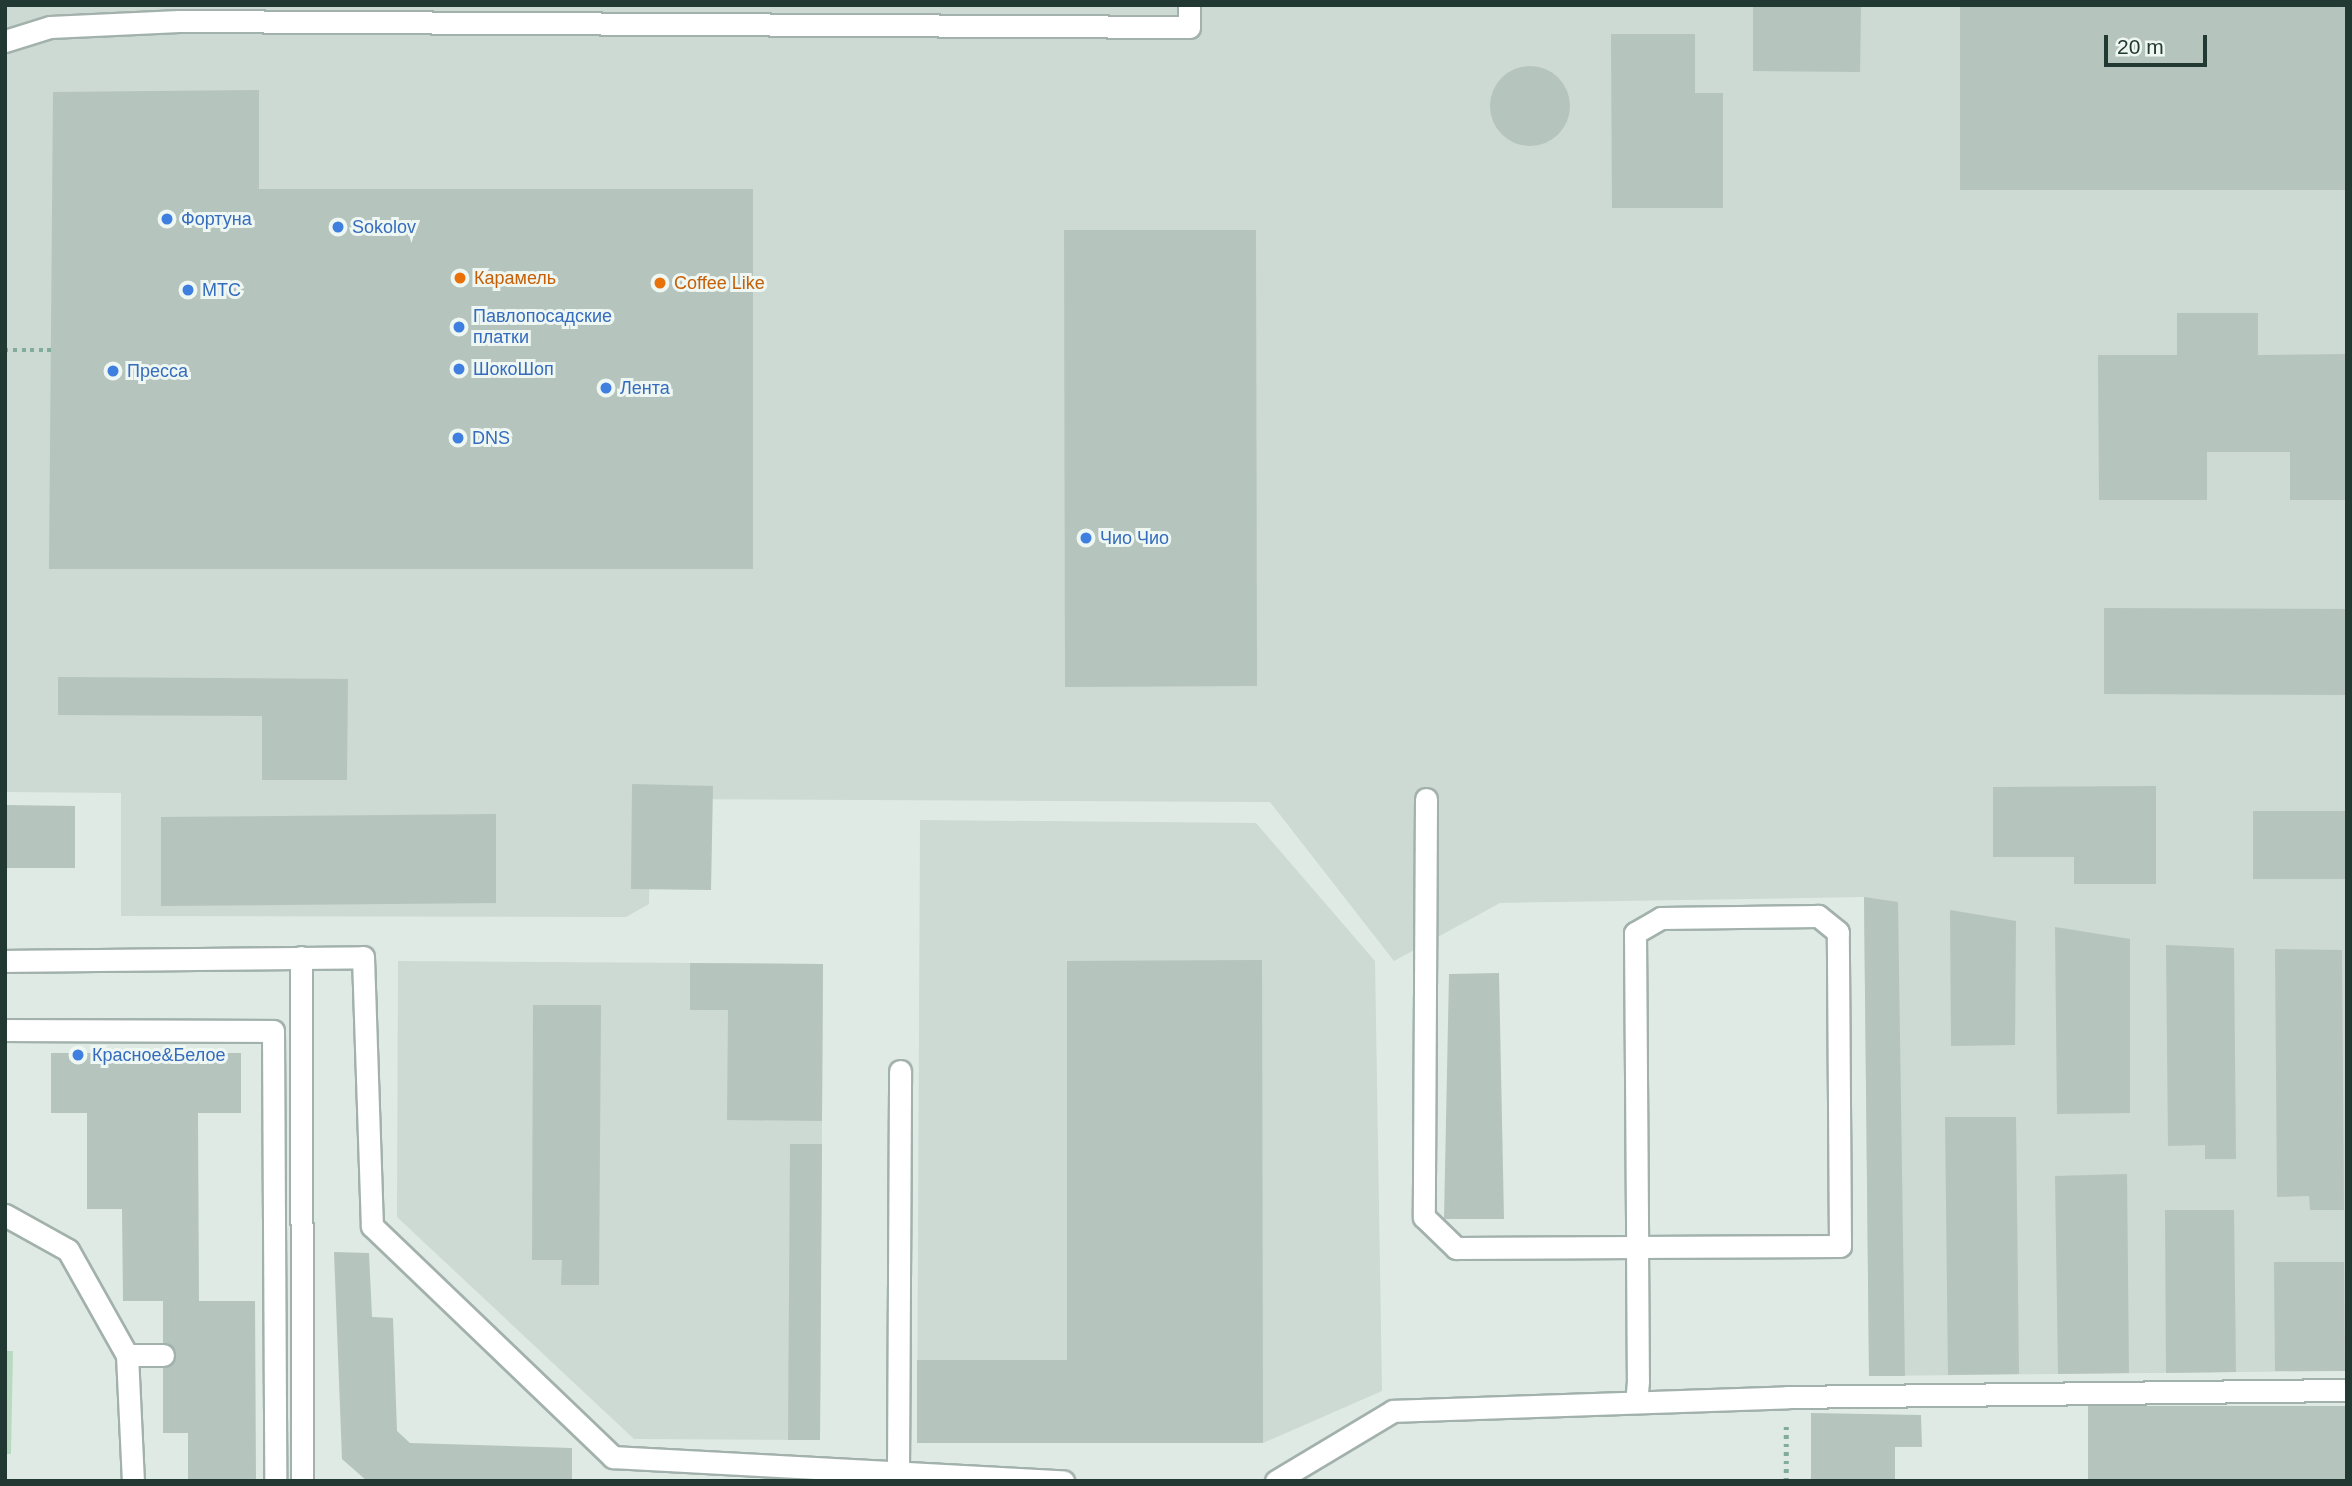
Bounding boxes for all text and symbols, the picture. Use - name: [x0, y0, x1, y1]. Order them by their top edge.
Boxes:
- scale bar: [2107, 21, 2210, 65]
- text: 20 m: [2117, 35, 2164, 58]
- place label: Фортуна: [181, 208, 252, 230]
- marker: Фортуна: [159, 211, 175, 227]
- place label: Sokolov: [352, 216, 416, 238]
- marker: Sokolov: [330, 219, 346, 235]
- place label: Карамель: [474, 267, 556, 289]
- marker: Карамель: [452, 270, 468, 286]
- place label: Coffee Like: [674, 272, 765, 294]
- marker: Coffee Like: [652, 275, 668, 291]
- place label: МТС: [202, 279, 241, 301]
- marker: МТС: [180, 282, 196, 298]
- place label: Павлопосадские платки: [473, 306, 612, 348]
- marker: Павлопосадские платки: [451, 319, 467, 335]
- place label: ШокоШоп: [473, 358, 554, 380]
- place label: Пресса: [127, 360, 188, 382]
- marker: ШокоШоп: [451, 361, 467, 377]
- marker: Пресса: [105, 363, 121, 379]
- place label: Лента: [620, 377, 670, 399]
- marker: Лента: [598, 380, 614, 396]
- place label: DNS: [472, 427, 510, 449]
- marker: DNS: [450, 430, 466, 446]
- place label: Чио Чио: [1100, 527, 1169, 549]
- marker: Чио Чио: [1078, 530, 1094, 546]
- place label: Красное&Белое: [92, 1044, 225, 1066]
- marker: Красное&Белое: [70, 1047, 86, 1063]

